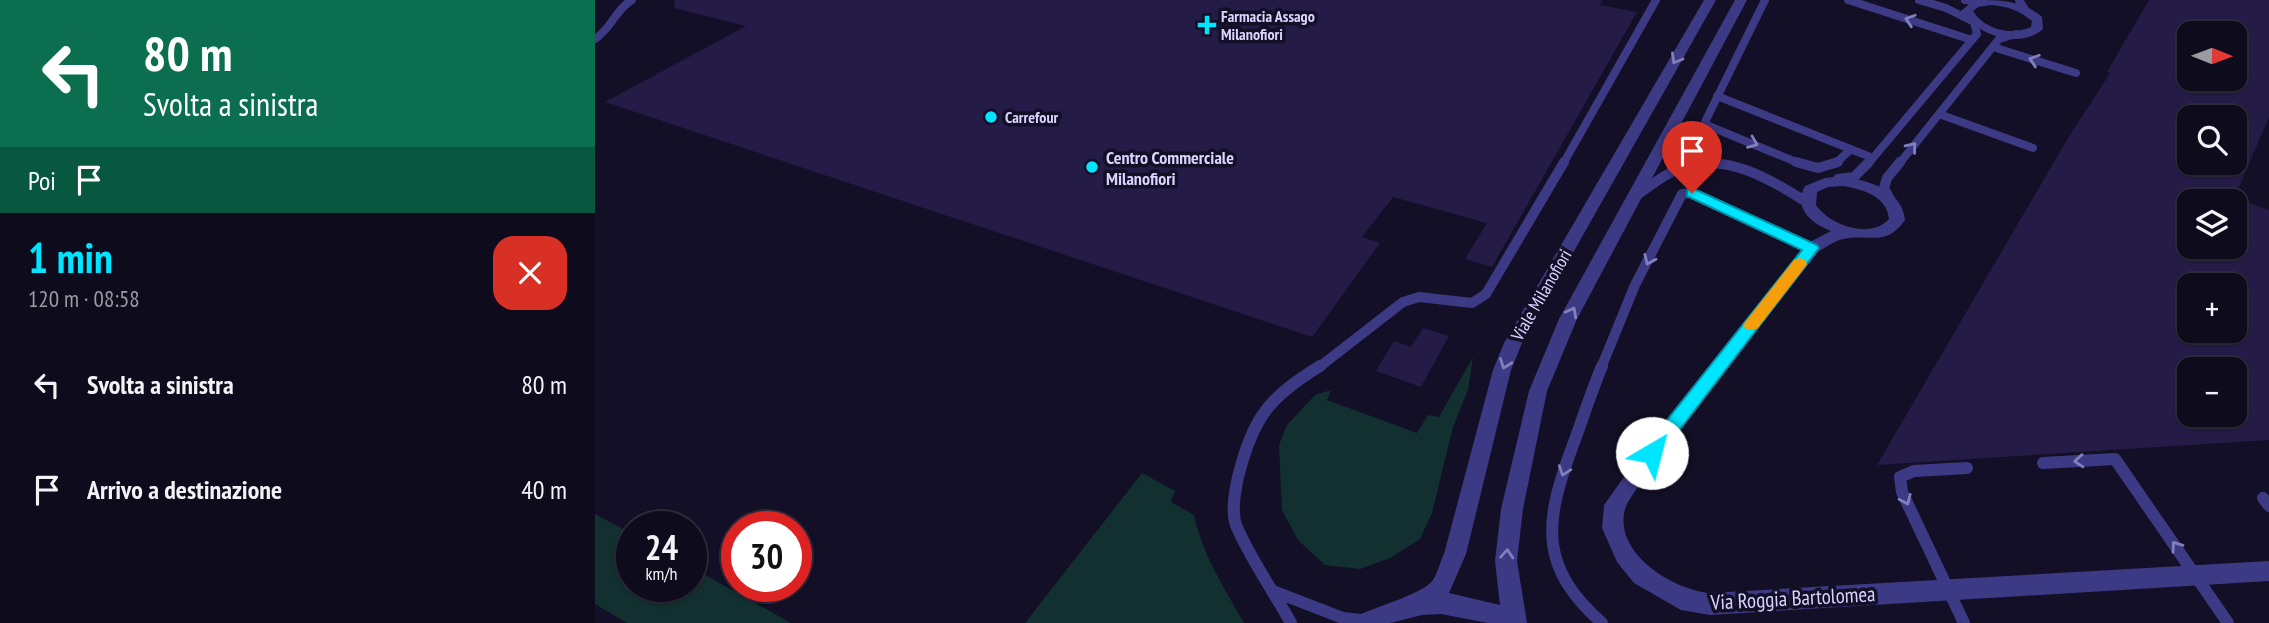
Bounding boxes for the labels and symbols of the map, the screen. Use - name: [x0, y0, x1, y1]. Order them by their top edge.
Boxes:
- place label: Farmacia Assago Milanofiori: [1221, 6, 1315, 44]
- one-way arrow: [1904, 14, 1916, 28]
- marker: Farmacia Assago Milanofiori: [1199, 17, 1215, 33]
- north arrow: [2177, 21, 2247, 91]
- one-way arrow: [1671, 52, 1684, 65]
- one-way arrow: [2028, 54, 2041, 68]
- place label: Carrefour: [1005, 107, 1059, 127]
- marker: Carrefour: [983, 109, 999, 125]
- pin: [1662, 121, 1722, 193]
- one-way arrow: [1747, 135, 1759, 149]
- one-way arrow: [1904, 143, 1917, 155]
- place label: Centro Commerciale Milanofiori: [1106, 146, 1234, 190]
- marker: Centro Commerciale Milanofiori: [1084, 159, 1100, 175]
- street label: Viale Milanofiori: [1505, 245, 1576, 346]
- one-way arrow: [1643, 253, 1657, 265]
- one-way arrow: [1564, 307, 1577, 319]
- one-way arrow: [1499, 358, 1513, 370]
- position arrow: [1615, 416, 1689, 490]
- one-way arrow: [2073, 453, 2084, 468]
- one-way arrow: [1558, 464, 1573, 476]
- one-way arrow: [1898, 493, 1912, 505]
- speed limit sign: 30: [721, 511, 812, 602]
- one-way arrow: [2171, 541, 2184, 554]
- one-way arrow: [1499, 548, 1514, 559]
- street label: Via Roggia Bartolomea: [1709, 580, 1876, 616]

